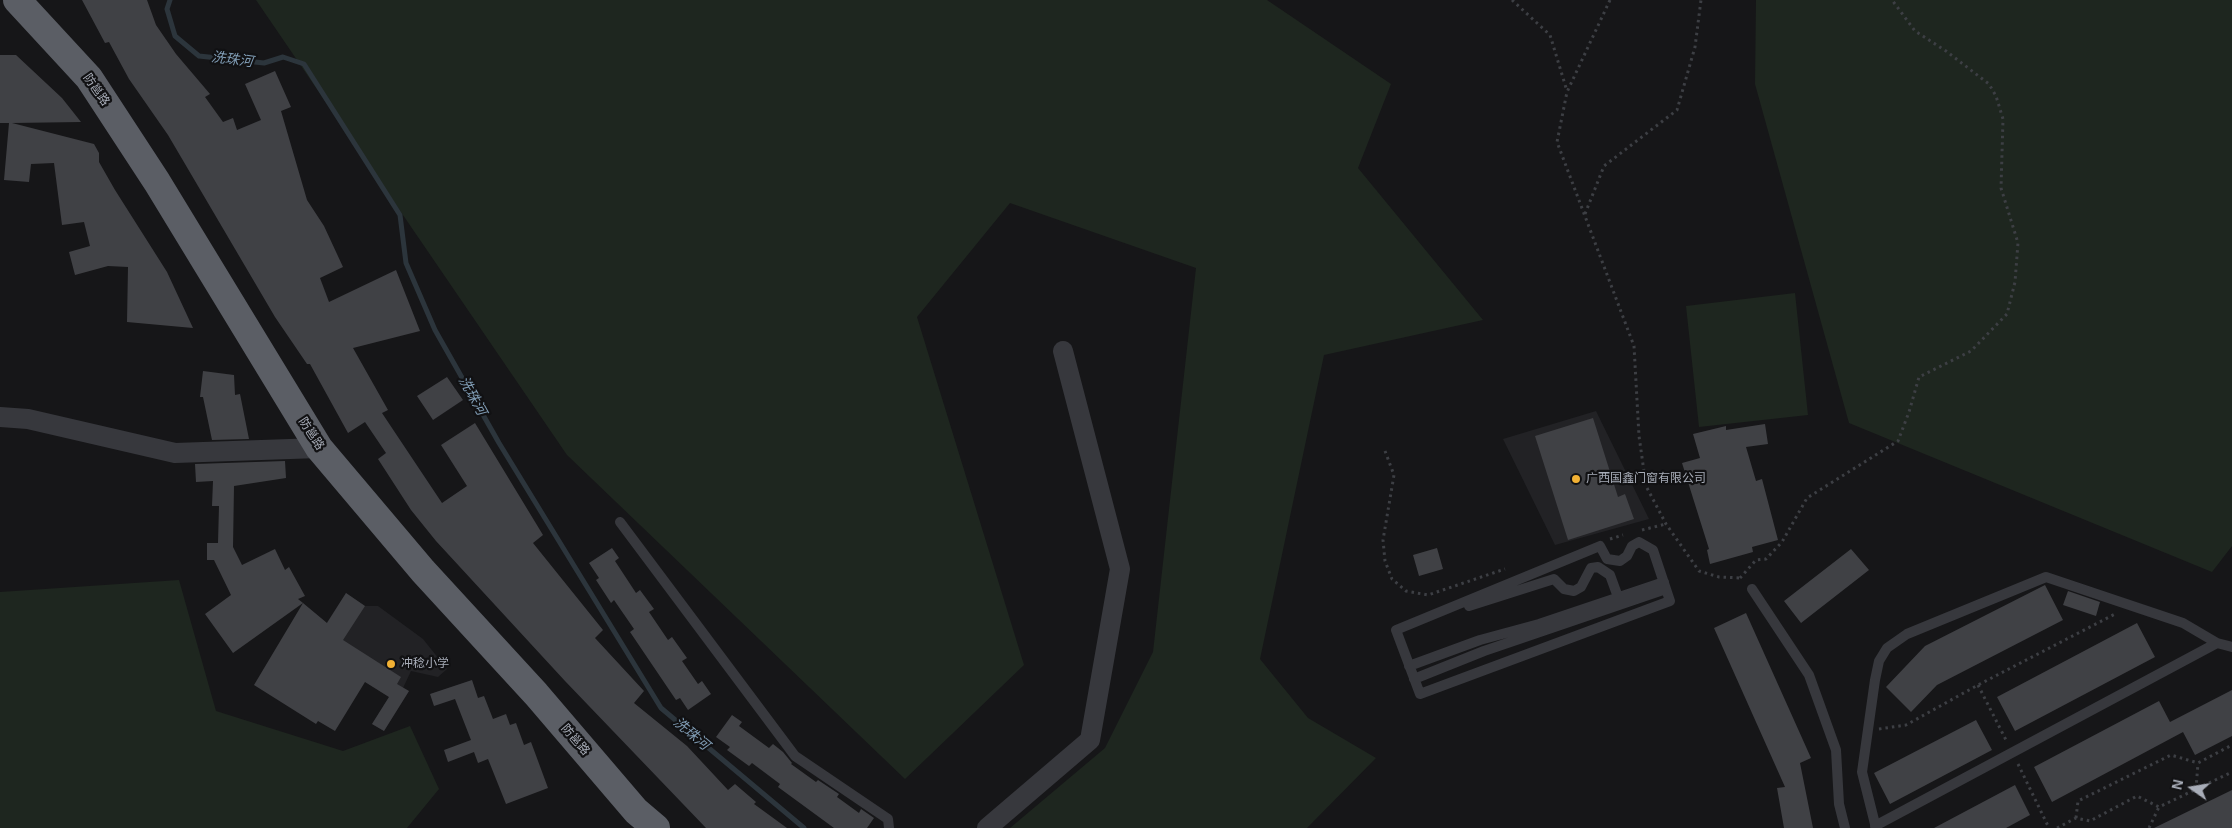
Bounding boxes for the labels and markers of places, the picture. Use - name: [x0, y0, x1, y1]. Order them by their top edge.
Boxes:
- place label: 广西国鑫门窗有限公司: [1586, 472, 1706, 486]
- marker: 广西国鑫门窗有限公司: [1570, 473, 1582, 485]
- place label: 冲稔小学: [401, 657, 449, 671]
- marker: 冲稔小学: [385, 658, 397, 670]

